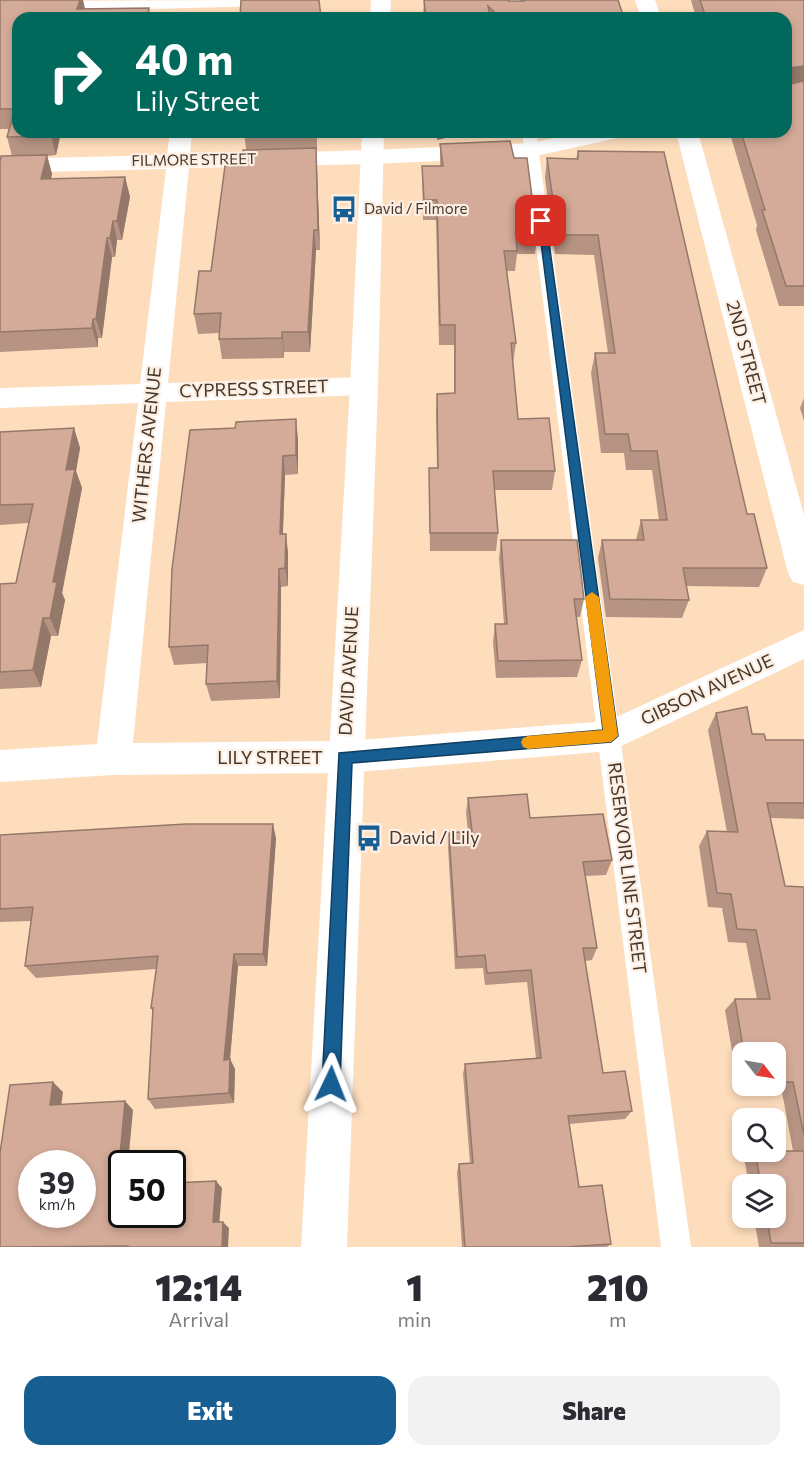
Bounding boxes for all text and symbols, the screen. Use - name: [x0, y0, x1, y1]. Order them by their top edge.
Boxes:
- text: 40 m: [135, 32, 233, 84]
- icon: right: [36, 36, 114, 114]
- text: Lily Street: [135, 84, 260, 117]
- street label: FILMORE STREET: [131, 149, 257, 169]
- bus stop icon: David / Filmore: [329, 194, 359, 224]
- pin: [515, 195, 566, 246]
- place label: David / Filmore: [364, 199, 467, 217]
- icon: arrive: [524, 204, 557, 237]
- street label: 2ND STREET: [722, 298, 771, 407]
- street label: WITHERS AVENUE: [127, 366, 165, 524]
- street label: CYPRESS STREET: [179, 374, 329, 402]
- street label: DAVID AVENUE: [334, 606, 362, 736]
- street label: GIBSON AVENUE: [637, 649, 776, 729]
- street label: LILY STREET: [217, 746, 323, 768]
- street label: RESERVOIR LINE STREET: [604, 761, 652, 975]
- bus stop icon: David / Lily: [354, 823, 384, 853]
- place label: David / Lily: [389, 826, 479, 848]
- north arrow: [732, 1042, 786, 1096]
- map controls: [732, 1042, 786, 1228]
- position arrow: [299, 1052, 363, 1116]
- button: search: [732, 1108, 786, 1162]
- speed limit sign: 50: [108, 1150, 186, 1228]
- text: 39: [39, 1163, 75, 1200]
- button: layers: [732, 1174, 786, 1228]
- text: km/h: [39, 1195, 75, 1213]
- text: 12:14: [155, 1264, 242, 1308]
- text: 1: [406, 1264, 423, 1308]
- text: 210: [587, 1264, 649, 1308]
- text: Arrival: [168, 1307, 229, 1331]
- text: min: [398, 1307, 432, 1331]
- text: m: [609, 1307, 627, 1331]
- button: Exit: [24, 1376, 396, 1445]
- button: Share: [408, 1376, 780, 1445]

